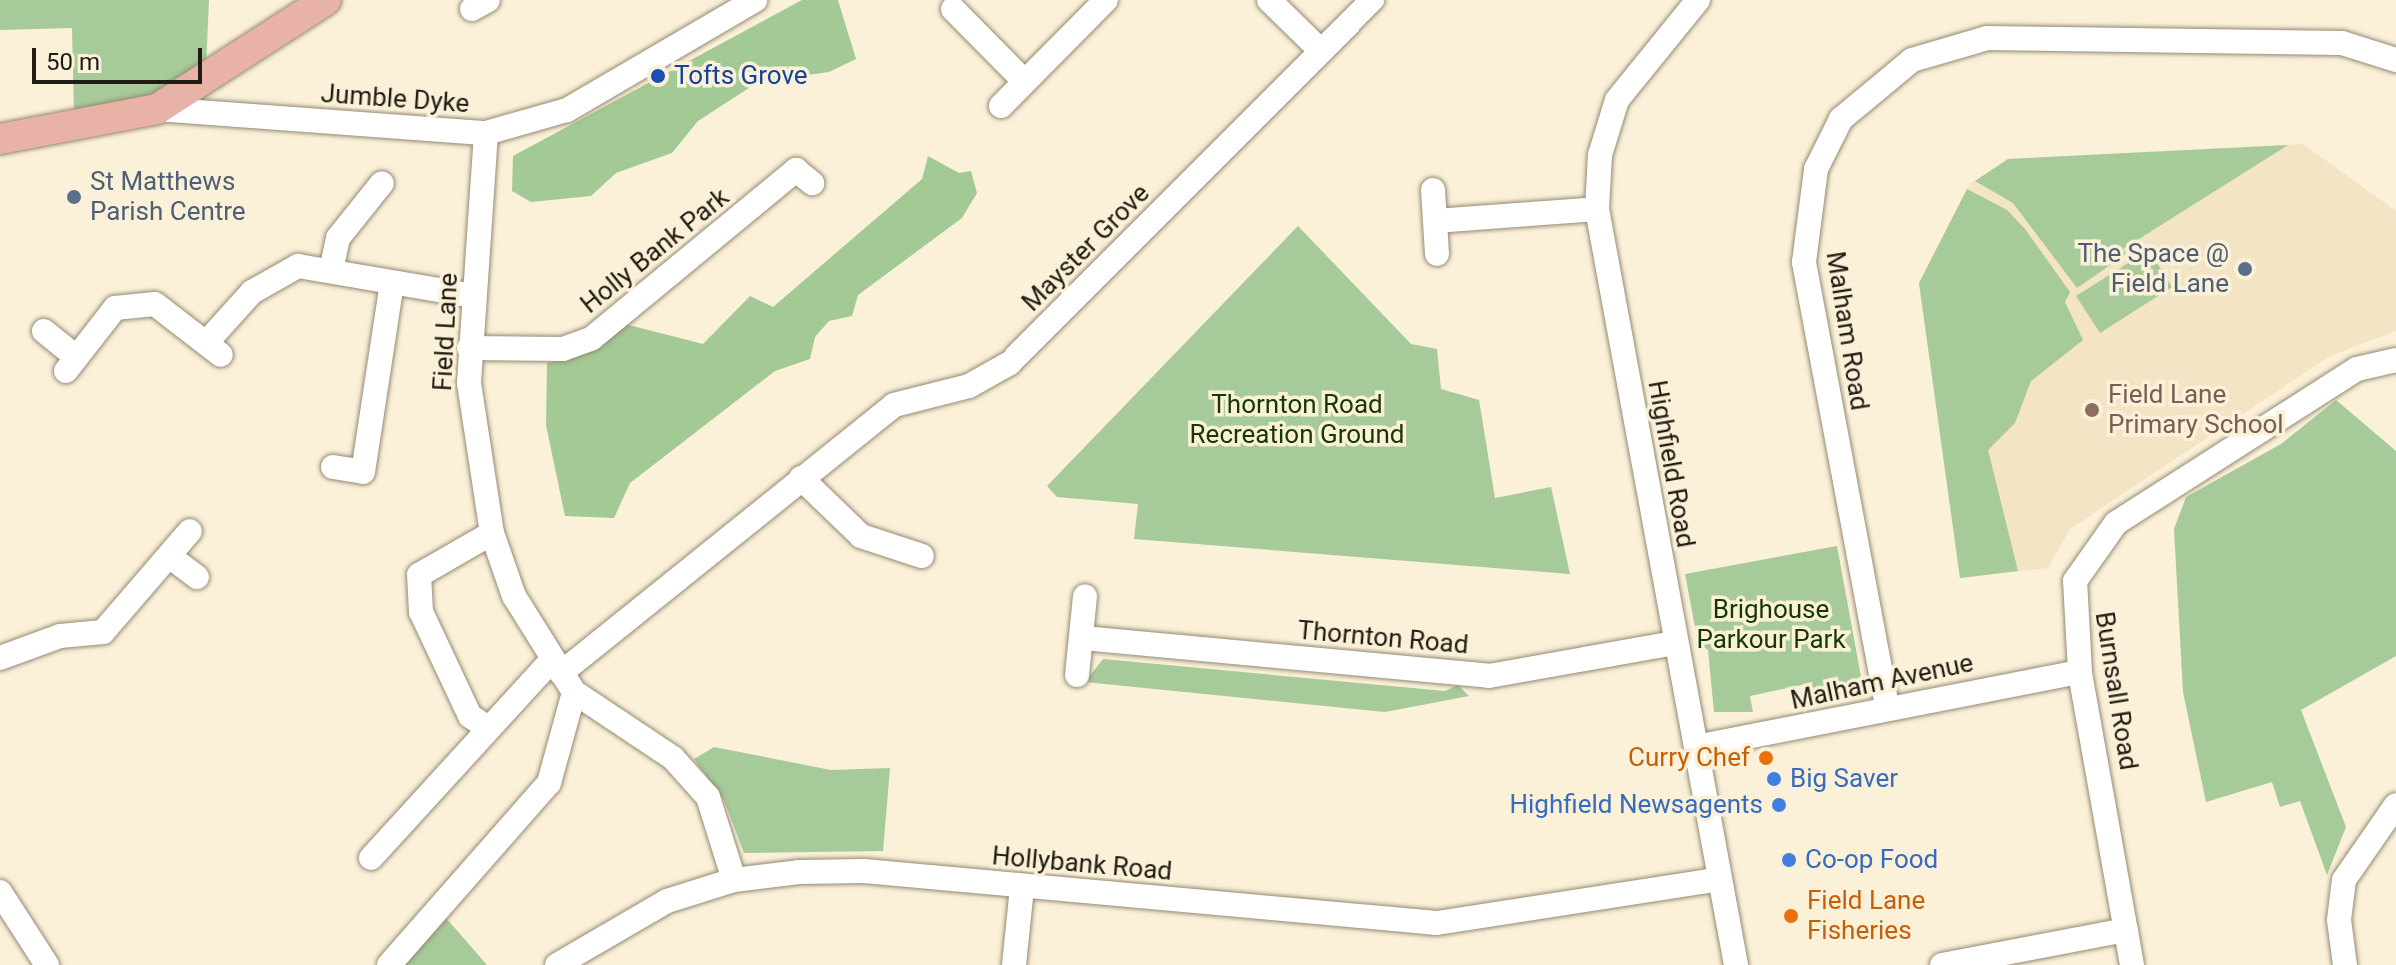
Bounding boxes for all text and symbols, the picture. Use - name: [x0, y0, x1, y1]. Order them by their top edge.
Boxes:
- scale bar: [36, 32, 206, 82]
- text: 50 m: [46, 48, 100, 76]
- place label: Tofts Grove: [674, 60, 808, 92]
- marker: Tofts Grove: [649, 67, 667, 85]
- street label: Jumble Dyke: [320, 78, 470, 120]
- place label: St Matthews Parish Centre: [90, 166, 246, 228]
- street label: Mayster Grove: [1016, 178, 1156, 318]
- street label: Holly Bank Park: [575, 182, 735, 320]
- marker: St Matthews Parish Centre: [65, 188, 83, 206]
- place label: The Space @ Field Lane: [2078, 238, 2229, 300]
- street label: Malham Road: [1819, 249, 1875, 413]
- marker: The Space @ Field Lane: [2236, 260, 2254, 278]
- street label: Field Lane: [427, 272, 465, 392]
- street label: Highfield Road: [1641, 378, 1701, 550]
- place label: Field Lane Primary School: [2108, 379, 2284, 440]
- park label: Thornton Road Recreation Ground: [1190, 389, 1404, 450]
- marker: Field Lane Primary School: [2083, 401, 2101, 419]
- park label: Brighouse Parkour Park: [1696, 594, 1846, 656]
- street label: Burnsall Road: [2088, 610, 2144, 772]
- street label: Thornton Road: [1296, 615, 1470, 661]
- street label: Malham Avenue: [1788, 647, 1976, 717]
- place label: Curry Chef: [1628, 742, 1750, 774]
- marker: Curry Chef: [1757, 749, 1775, 767]
- place label: Big Saver: [1790, 763, 1898, 795]
- marker: Big Saver: [1765, 770, 1783, 788]
- place label: Highfield Newsagents: [1509, 789, 1763, 821]
- marker: Highfield Newsagents: [1770, 796, 1788, 814]
- street label: Hollybank Road: [991, 841, 1173, 887]
- place label: Co-op Food: [1805, 844, 1938, 876]
- marker: Co-op Food: [1780, 851, 1798, 869]
- place label: Field Lane Fisheries: [1807, 885, 1925, 946]
- marker: Field Lane Fisheries: [1782, 907, 1800, 925]

